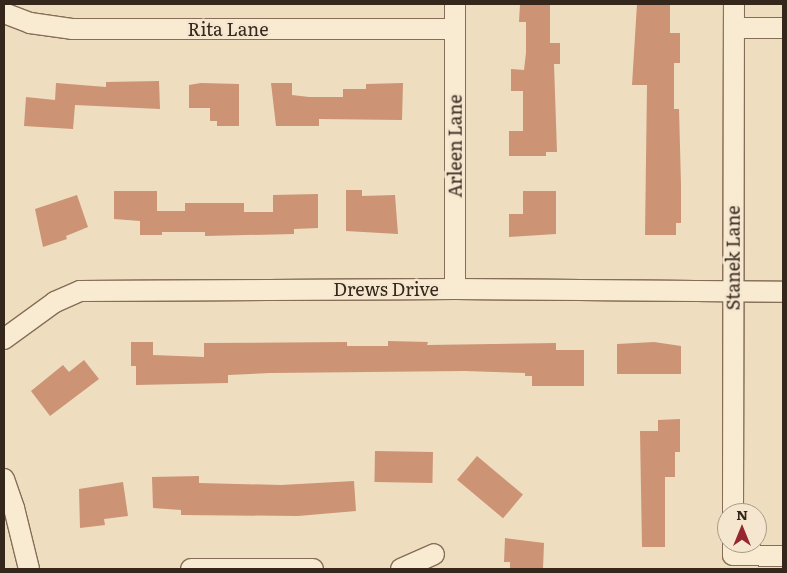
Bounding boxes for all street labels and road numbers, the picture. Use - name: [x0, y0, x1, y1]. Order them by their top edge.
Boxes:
- street label: Rita Lane: [187, 18, 269, 40]
- street label: Arleen Lane: [444, 94, 466, 198]
- street label: Stanek Lane: [722, 206, 744, 310]
- street label: Drews Drive: [333, 278, 439, 300]

